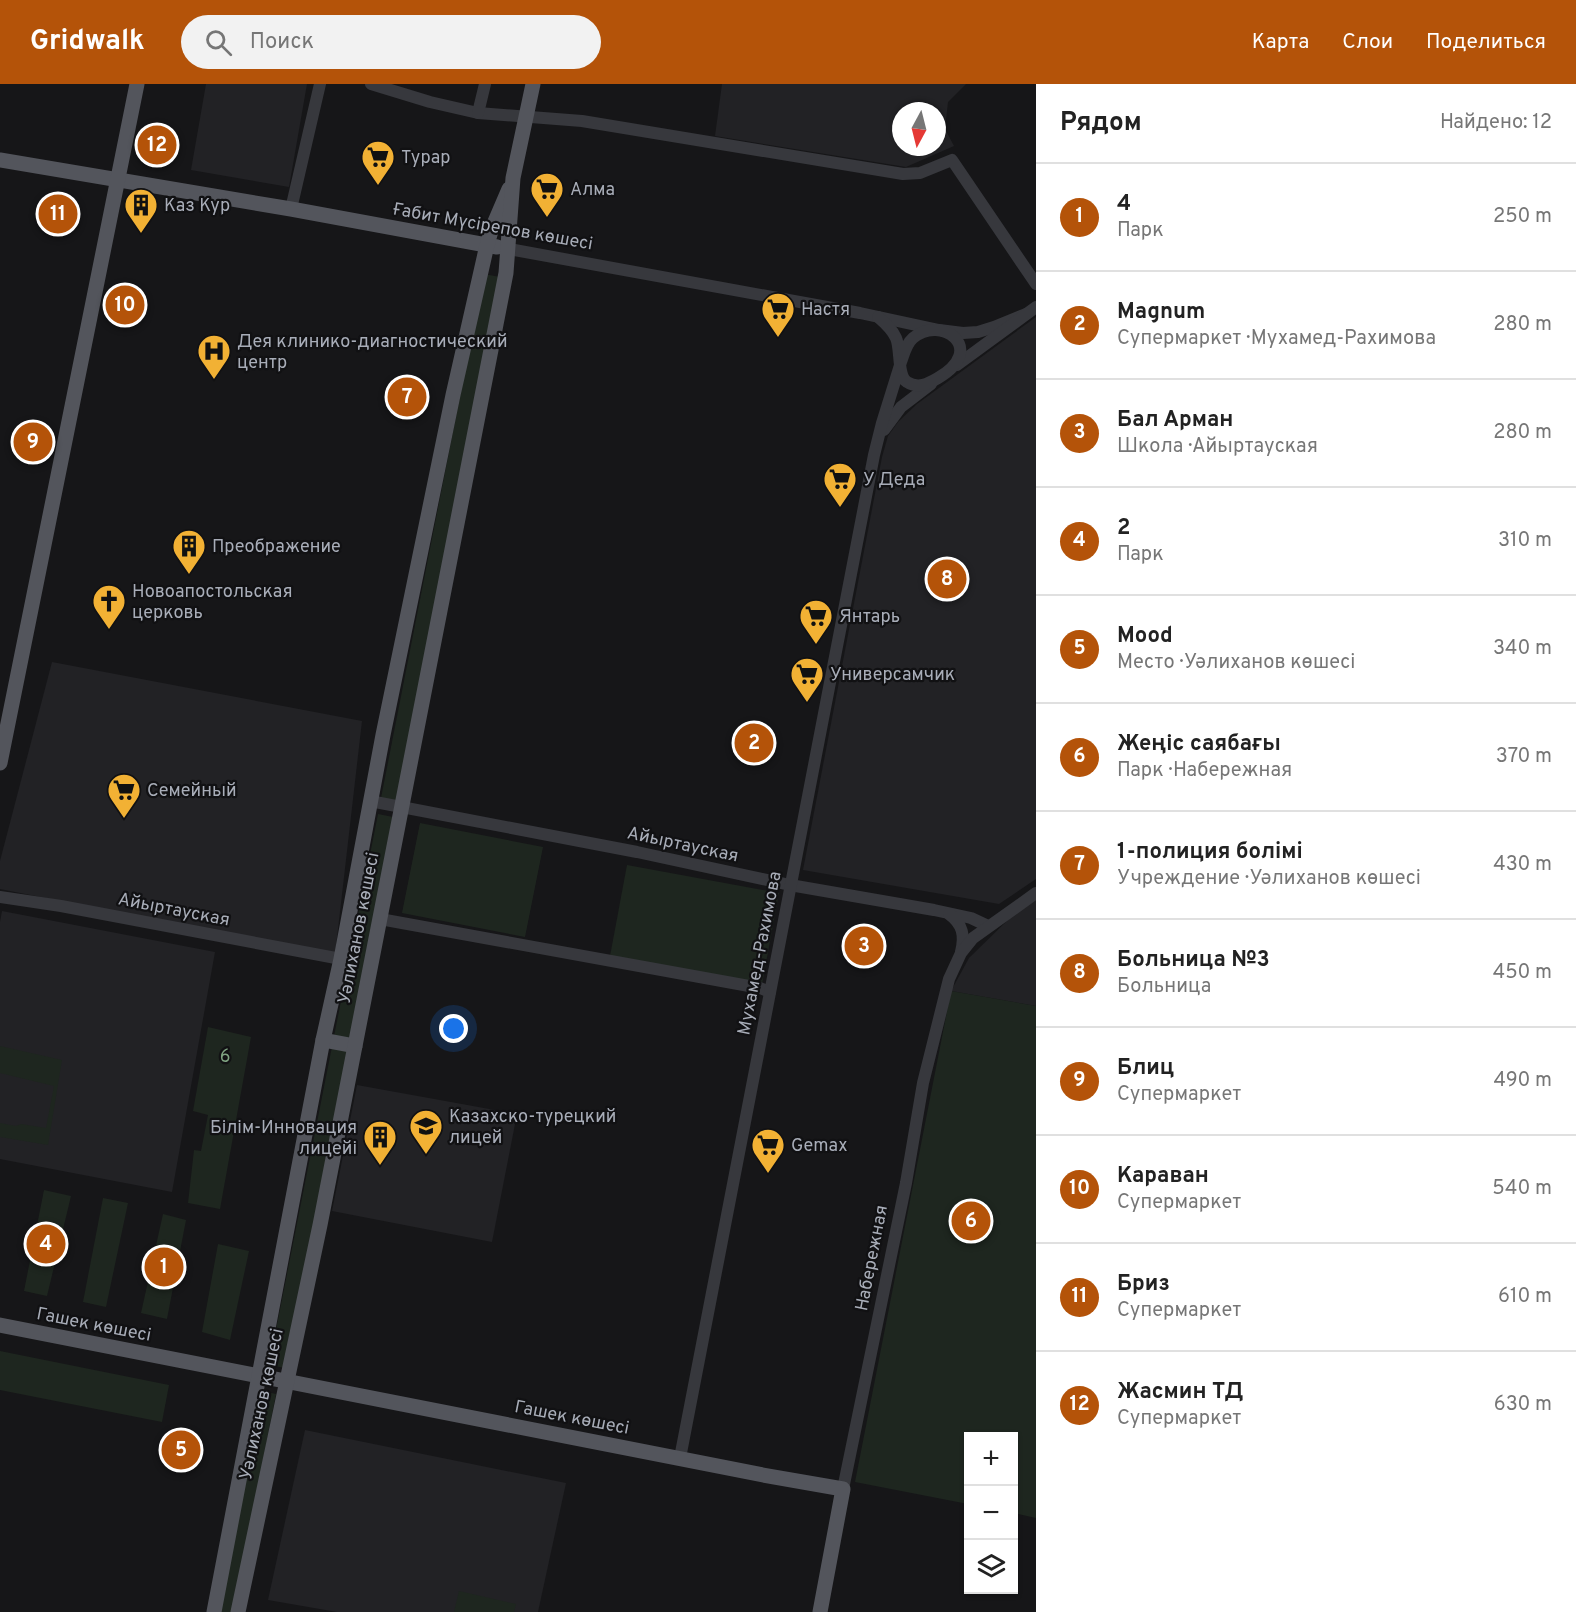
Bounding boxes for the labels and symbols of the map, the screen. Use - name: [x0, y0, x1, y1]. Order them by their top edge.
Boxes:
- north arrow: [892, 102, 946, 156]
- pin: 12: [138, 122, 176, 168]
- supermarket icon: Турар: [360, 139, 396, 186]
- place label: Турар: [401, 147, 450, 170]
- supermarket icon: Алма: [529, 171, 565, 218]
- place label: Алма: [570, 179, 615, 202]
- building icon: Каз Кур: [123, 187, 159, 234]
- pin: 11: [38, 192, 78, 236]
- place label: Каз Кур: [164, 195, 230, 218]
- street label: Ғабит Мүсірепов көшесі: [391, 199, 594, 256]
- pin: 10: [106, 282, 144, 328]
- supermarket icon: Настя: [760, 291, 796, 338]
- place label: Настя: [801, 299, 850, 322]
- place label: Дея клинико-диагностический центр: [237, 331, 508, 375]
- hospital icon: Дея клинико-диагностический центр: [196, 333, 232, 380]
- pin: 7: [388, 374, 426, 420]
- pin: 9: [14, 420, 52, 464]
- supermarket icon: У Деда: [822, 461, 858, 508]
- place label: У Деда: [863, 469, 925, 492]
- building icon: Преображение: [171, 528, 207, 575]
- place label: Преображение: [212, 536, 341, 559]
- pin: 8: [928, 556, 966, 602]
- place label: Новоапостольская церковь: [132, 581, 292, 625]
- church icon: Новоапостольская церковь: [91, 583, 127, 630]
- supermarket icon: Янтарь: [798, 598, 834, 645]
- place label: Янтарь: [839, 606, 900, 629]
- supermarket icon: Универсамчик: [789, 656, 825, 703]
- place label: Универсамчик: [830, 664, 955, 687]
- pin: 2: [734, 720, 774, 766]
- supermarket icon: Семейный: [106, 772, 142, 819]
- place label: Семейный: [147, 780, 237, 803]
- street label: Айыртауская: [625, 822, 741, 869]
- street label: Уәлиханов көшесі: [333, 850, 385, 1006]
- street label: Мухамед-Рахимова: [733, 869, 788, 1037]
- street label: Айыртауская: [116, 888, 232, 933]
- pin: 3: [844, 924, 884, 968]
- your location: [439, 1014, 468, 1043]
- park label: 6: [220, 1046, 230, 1069]
- place label: Казахско-турецкий лицей: [449, 1106, 616, 1150]
- school or university icon: Казахско-турецкий лицей: [408, 1108, 444, 1155]
- place label: Білім-Инновация лицейі: [210, 1117, 357, 1161]
- building icon: Білім-Инновация лицейі: [362, 1119, 398, 1166]
- supermarket icon: Gemax: [750, 1127, 786, 1174]
- place label: Gemax: [791, 1135, 848, 1158]
- pin: 6: [952, 1198, 990, 1244]
- street label: Набережная: [851, 1203, 894, 1313]
- pin: 4: [26, 1222, 66, 1266]
- pin: 1: [144, 1244, 184, 1290]
- street label: Гашек көшесі: [34, 1303, 153, 1348]
- street label: Уәлиханов көшесі: [235, 1327, 290, 1482]
- street label: Гашек көшесі: [512, 1396, 631, 1441]
- pin: 5: [162, 1428, 201, 1472]

